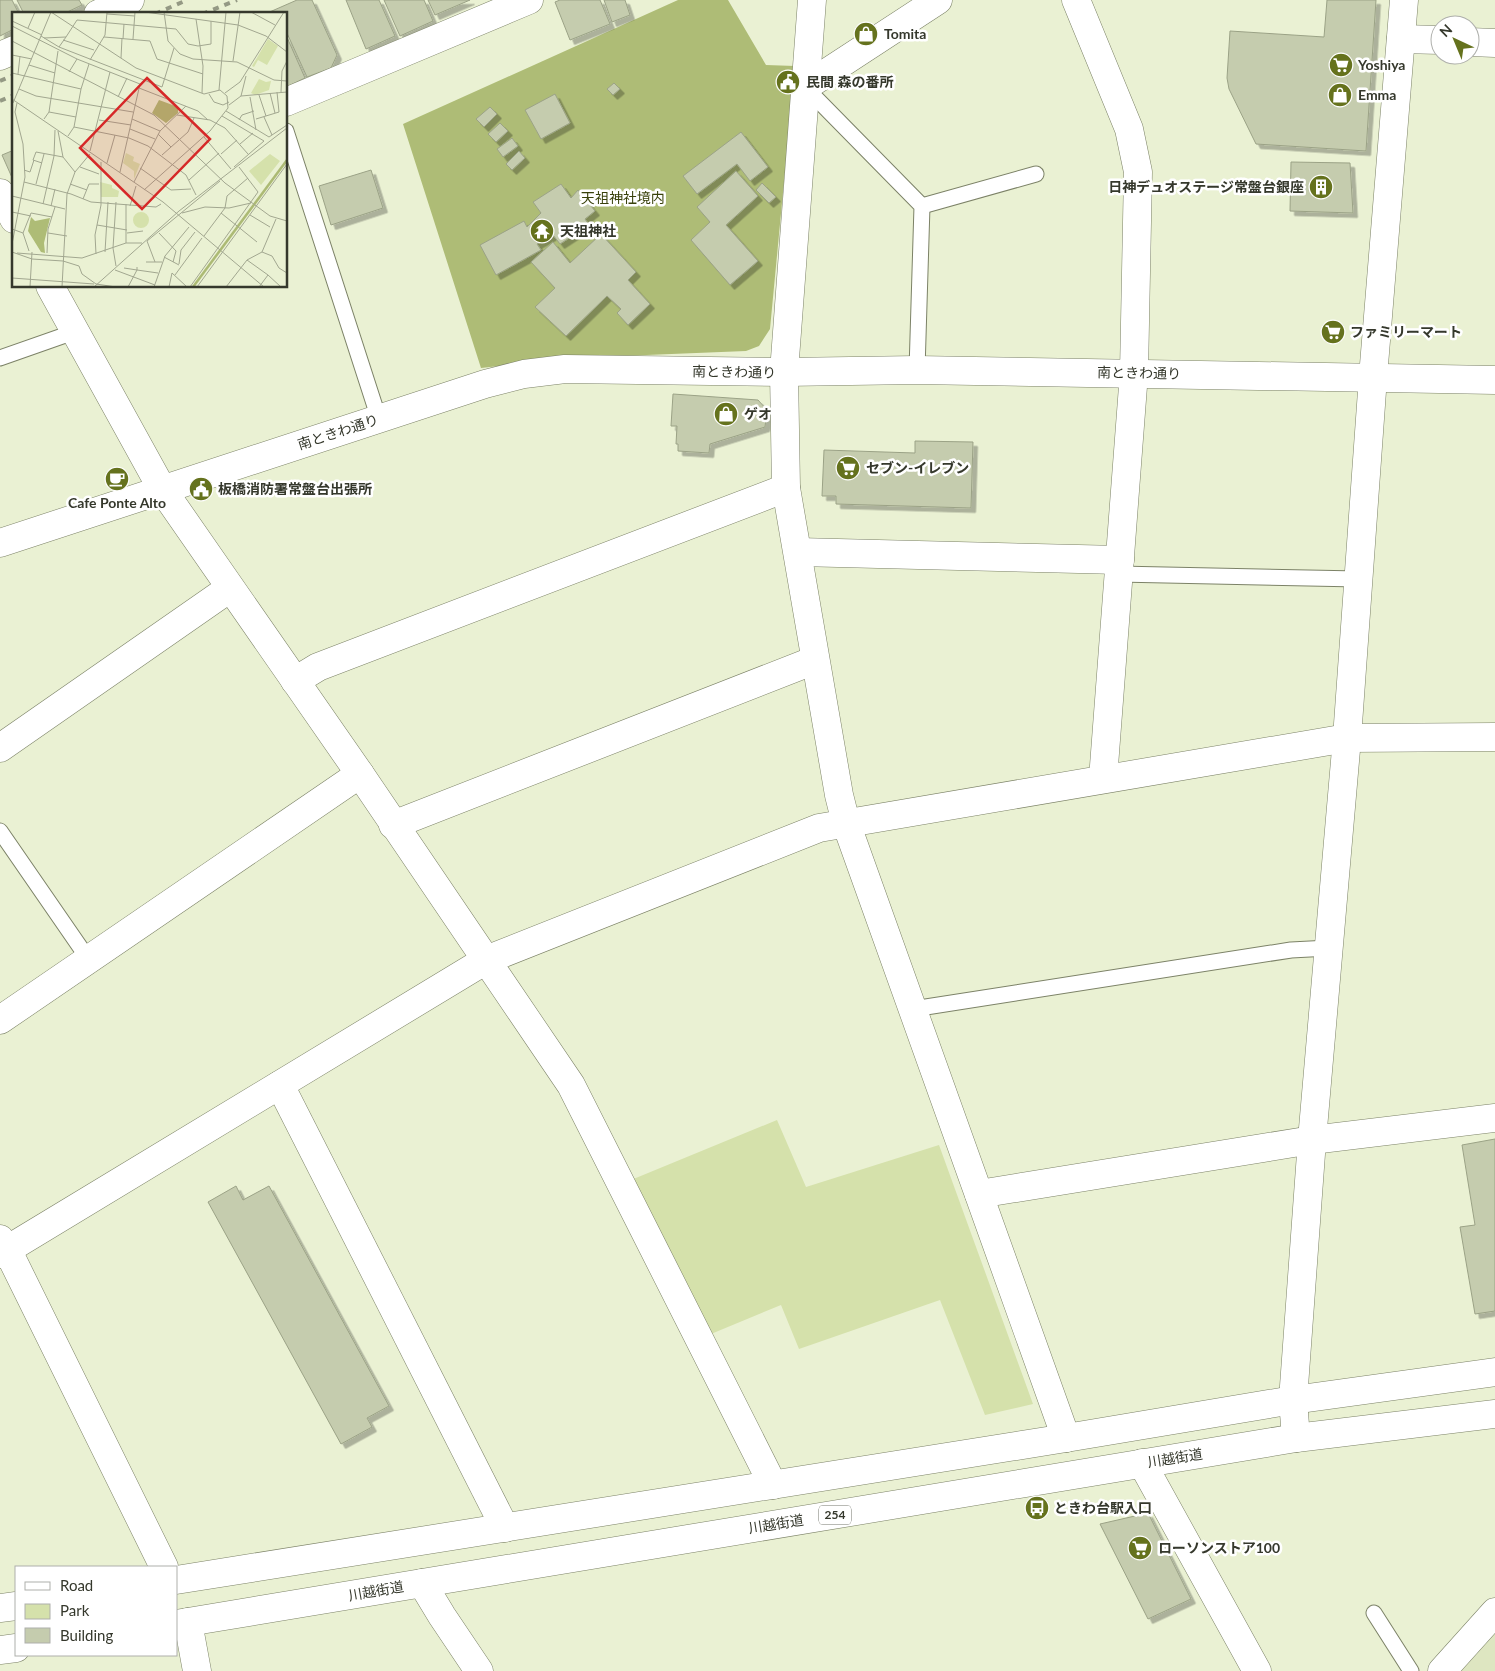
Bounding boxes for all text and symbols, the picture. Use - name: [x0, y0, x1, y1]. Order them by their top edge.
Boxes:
- inset map: [12, 12, 288, 288]
- north arrow: [1430, 15, 1480, 65]
- text: N: [1436, 20, 1455, 40]
- shop icon: Tomita: [853, 21, 879, 47]
- place label: Tomita: [884, 25, 926, 42]
- supermarket icon: Yoshiya: [1328, 52, 1354, 78]
- place label: Yoshiya: [1357, 56, 1405, 73]
- public building icon: 民間 森の番所: [775, 69, 801, 95]
- place label: 民間 森の番所: [806, 73, 893, 90]
- shop icon: Emma: [1327, 82, 1353, 108]
- place label: Emma: [1358, 86, 1396, 103]
- building icon: 日神デュオステージ常盤台銀座: [1308, 174, 1334, 200]
- place label: 日神デュオステージ常盤台銀座: [1108, 178, 1304, 195]
- park label: 天祖神社境内: [581, 189, 665, 206]
- temple icon: 天祖神社: [529, 218, 555, 244]
- place label: 天祖神社: [560, 222, 616, 239]
- supermarket icon: ファミリーマート: [1320, 319, 1346, 345]
- place label: ファミリーマート: [1350, 323, 1462, 340]
- street label: 南ときわ通り: [692, 362, 776, 381]
- street label: 南ときわ通り: [1097, 363, 1181, 382]
- shop icon: ゲオ: [713, 401, 739, 427]
- place label: ゲオ: [744, 405, 772, 422]
- street label: 南ときわ通り: [295, 410, 380, 453]
- supermarket icon: セブン-イレブン: [835, 455, 861, 481]
- place label: セブン-イレブン: [866, 459, 969, 476]
- cafe icon: Cafe Ponte Alto: [104, 466, 130, 492]
- public building icon: 板橋消防署常盤台出張所: [188, 476, 214, 502]
- place label: 板橋消防署常盤台出張所: [218, 480, 372, 497]
- place label: Cafe Ponte Alto: [68, 494, 166, 511]
- street label: 川越街道: [1146, 1445, 1204, 1470]
- bus stop icon: ときわ台駅入口: [1024, 1495, 1050, 1521]
- place label: ときわ台駅入口: [1054, 1499, 1152, 1516]
- road number: 254: [819, 1506, 851, 1524]
- street label: 川越街道: [747, 1511, 805, 1536]
- supermarket icon: ローソンストア100: [1127, 1535, 1153, 1561]
- place label: ローソンストア100: [1158, 1539, 1280, 1556]
- legend: [15, 1566, 178, 1656]
- text: Road: [60, 1576, 93, 1594]
- street label: 川越街道: [347, 1577, 405, 1604]
- text: Park: [60, 1601, 90, 1619]
- text: Building: [60, 1626, 113, 1644]

